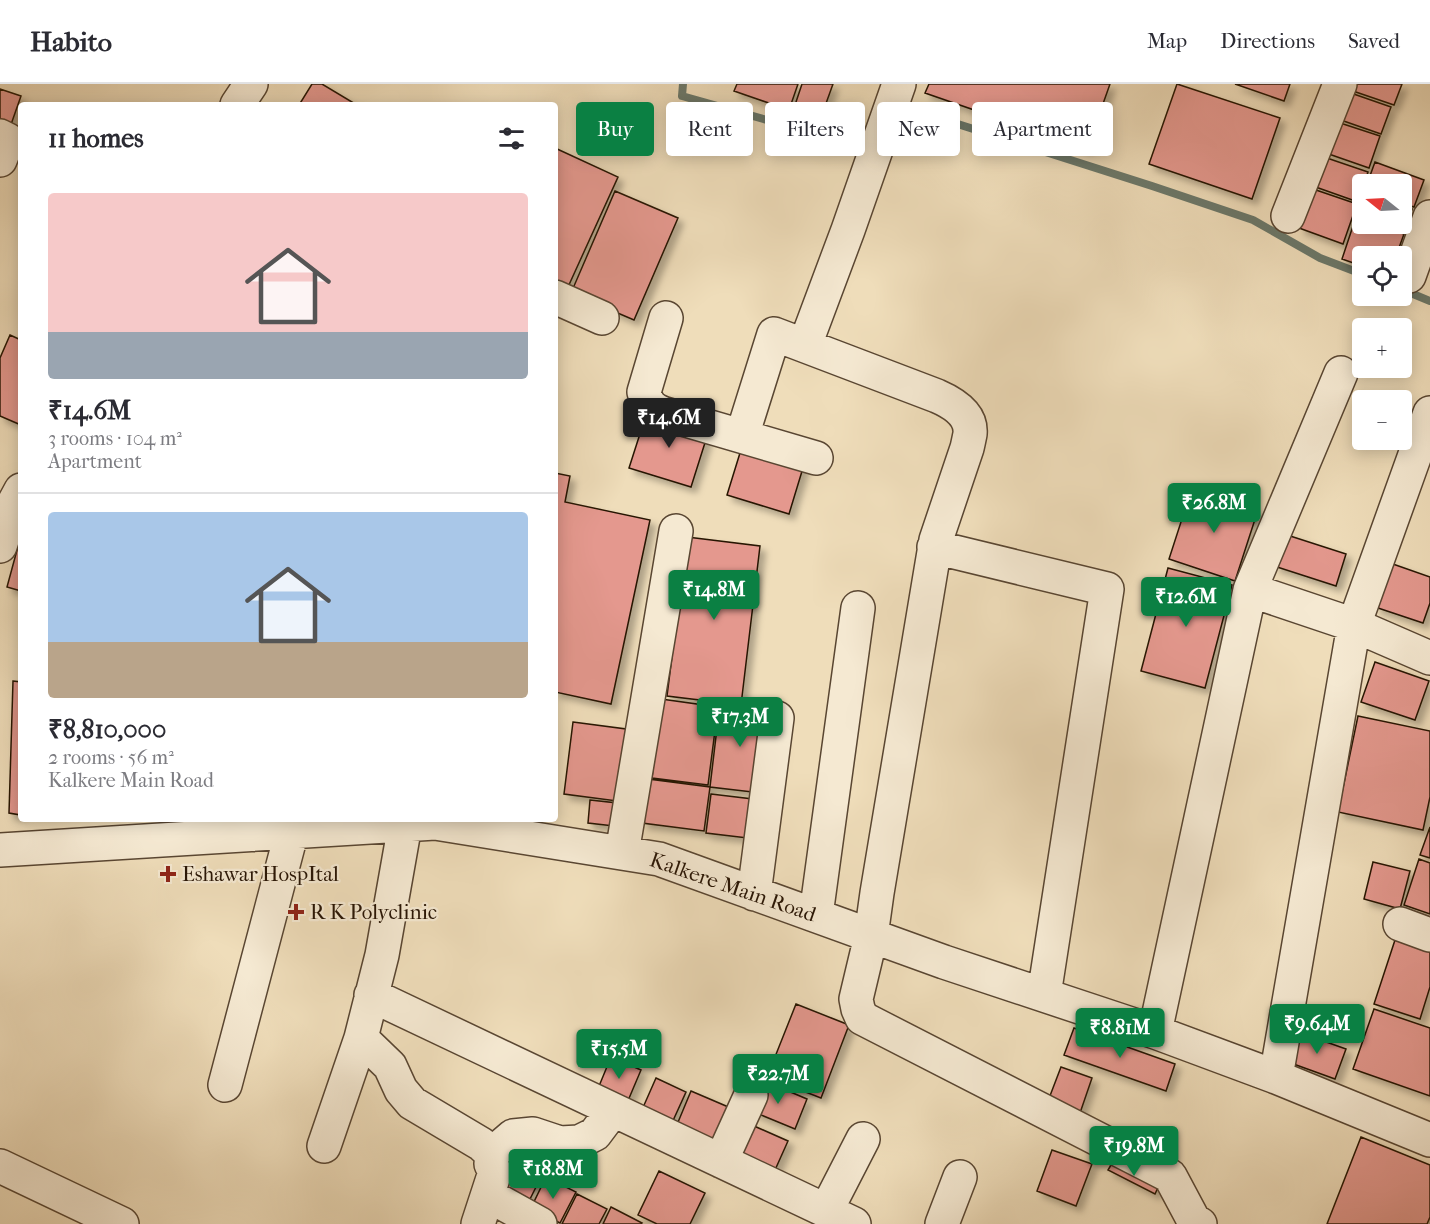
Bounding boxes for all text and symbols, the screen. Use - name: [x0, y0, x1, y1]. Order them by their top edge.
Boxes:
- text: Habito: [30, 25, 112, 58]
- text: Map: [1147, 29, 1187, 53]
- text: Directions: [1220, 29, 1315, 53]
- text: Saved: [1348, 29, 1400, 53]
- chip: Buy: [576, 102, 654, 156]
- chip: Rent: [666, 102, 753, 156]
- chip: Filters: [765, 102, 865, 156]
- chip: New: [877, 102, 960, 156]
- chip: Apartment: [972, 102, 1113, 156]
- icon: filters: [495, 122, 528, 155]
- text: 11 homes: [48, 123, 144, 154]
- north arrow: [1352, 174, 1412, 234]
- map controls: [1352, 174, 1412, 450]
- icon: home: [234, 232, 342, 340]
- button: locate: [1352, 246, 1412, 306]
- button: +: [1352, 318, 1412, 378]
- button: −: [1352, 390, 1412, 450]
- text: ₹14.6M: [48, 395, 131, 426]
- pin: ₹14.6M: [620, 398, 718, 449]
- text: ₹14.6M: [637, 406, 701, 429]
- text: 3 rooms · 104 m²: [48, 427, 182, 450]
- text: Apartment: [48, 450, 142, 473]
- pin: ₹26.8M: [1165, 483, 1263, 534]
- text: ₹26.8M: [1182, 491, 1246, 514]
- icon: home: [234, 551, 342, 659]
- pin: ₹14.8M: [665, 570, 763, 621]
- pin: ₹12.6M: [1137, 577, 1235, 628]
- text: ₹14.8M: [682, 578, 746, 601]
- text: ₹12.6M: [1155, 585, 1217, 608]
- pin: ₹17.3M: [691, 697, 789, 748]
- text: ₹17.3M: [711, 705, 769, 728]
- text: ₹8,810,000: [48, 714, 166, 745]
- text: 2 rooms · 56 m²: [48, 746, 174, 769]
- text: Kalkere Main Road: [48, 769, 214, 792]
- street label: Kalkere Main Road: [647, 847, 820, 927]
- place label: Eshawar HospItal: [182, 862, 339, 886]
- marker: Eshawar HospItal: [159, 865, 177, 883]
- place label: R K Polyclinic: [310, 900, 437, 924]
- marker: R K Polyclinic: [287, 903, 305, 921]
- pin: ₹9.64M: [1268, 1004, 1366, 1055]
- pin: ₹8.81M: [1071, 1008, 1169, 1059]
- text: ₹9.64M: [1284, 1012, 1350, 1035]
- text: ₹8.81M: [1090, 1016, 1150, 1039]
- pin: ₹15.5M: [570, 1029, 668, 1080]
- text: ₹15.5M: [590, 1037, 648, 1060]
- pin: ₹22.7M: [729, 1054, 827, 1105]
- text: ₹22.7M: [747, 1062, 809, 1085]
- pin: ₹19.8M: [1085, 1126, 1183, 1177]
- text: ₹19.8M: [1103, 1134, 1165, 1157]
- pin: ₹18.8M: [504, 1149, 602, 1200]
- text: ₹18.8M: [523, 1157, 583, 1180]

